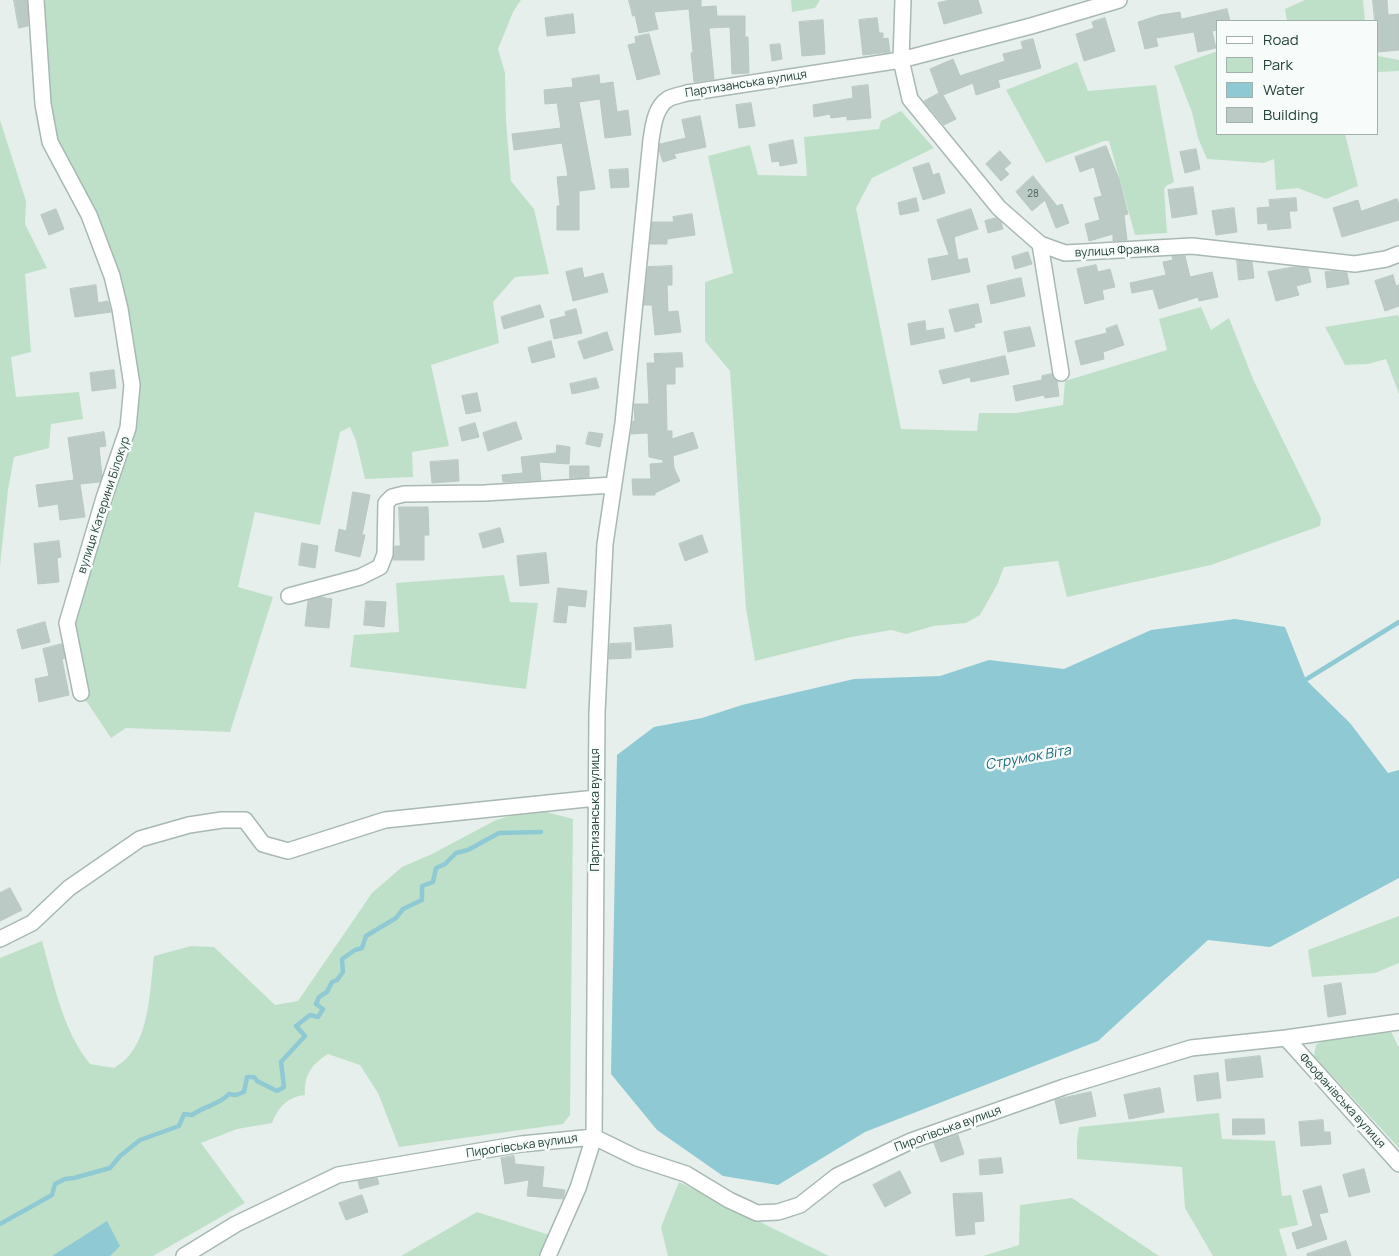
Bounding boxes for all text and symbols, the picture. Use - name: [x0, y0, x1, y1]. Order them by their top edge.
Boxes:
- legend: [1216, 20, 1379, 135]
- text: Road: [1263, 29, 1299, 50]
- text: Park: [1263, 54, 1293, 75]
- street label: Партизанська вулиця: [684, 67, 808, 101]
- text: Water: [1263, 79, 1305, 100]
- text: Building: [1263, 104, 1318, 125]
- house number: 28: [1027, 188, 1039, 200]
- street label: вулиця Франка: [1074, 242, 1160, 260]
- street label: вулиця Катерини Білокур: [75, 435, 133, 575]
- water label: Струмок Віта: [984, 742, 1072, 774]
- street label: Партизанська вулиця: [589, 748, 603, 872]
- street label: Феофанівська вулиця: [1296, 1051, 1388, 1151]
- street label: Пирогівська вулиця: [893, 1103, 1003, 1155]
- street label: Пирогівська вулиця: [465, 1131, 579, 1161]

